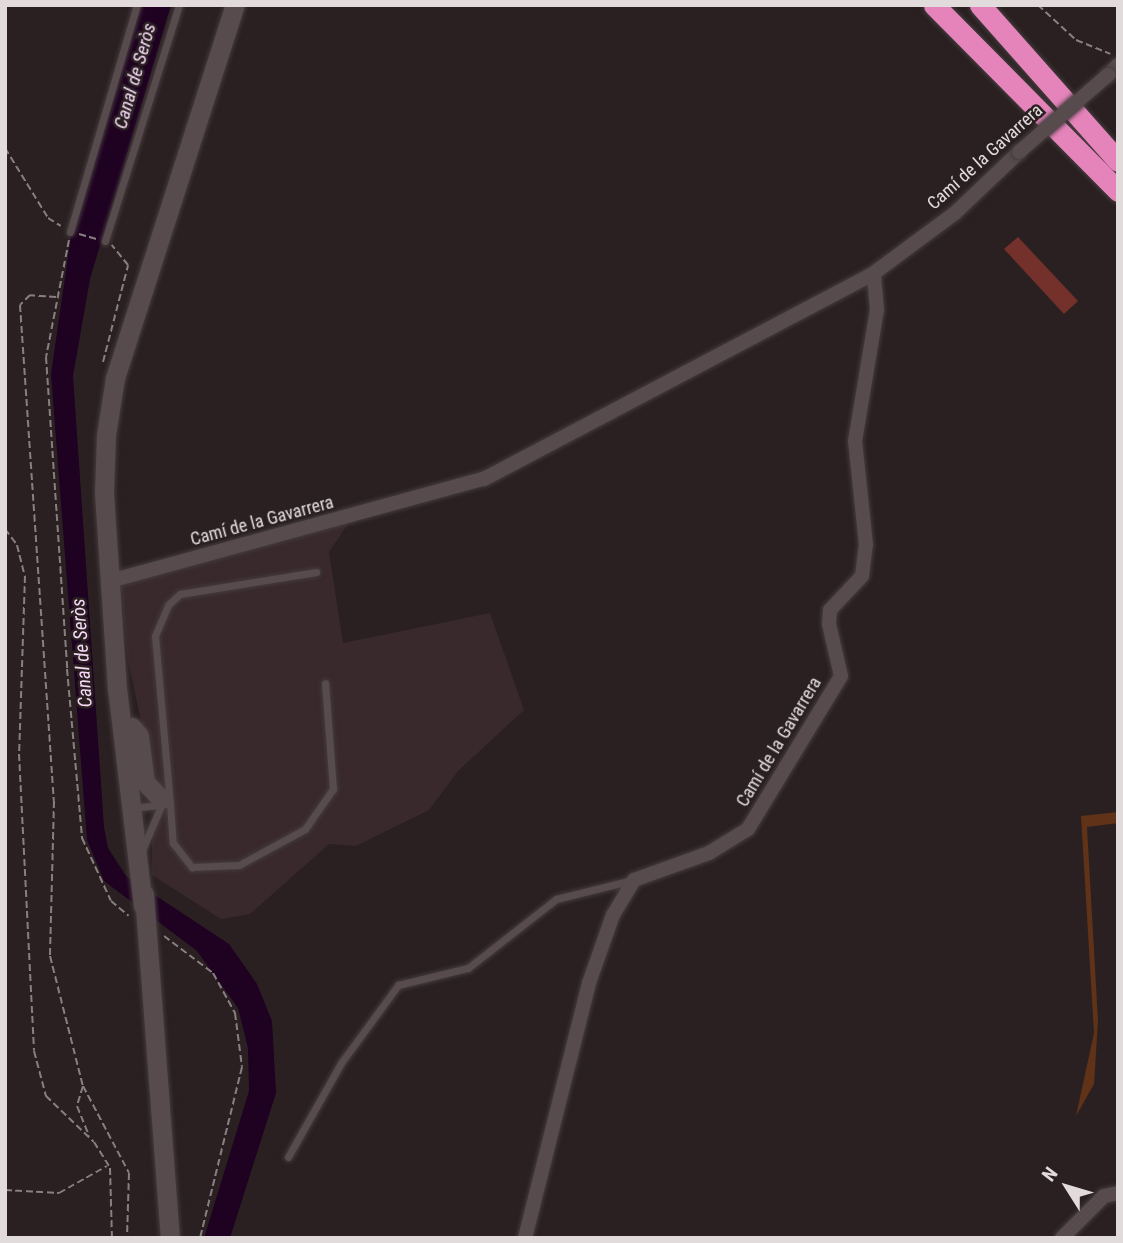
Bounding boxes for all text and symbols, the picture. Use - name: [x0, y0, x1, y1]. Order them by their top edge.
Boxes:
- water label: Canal de Seròs: [109, 20, 161, 132]
- street label: Camí de la Gavarrera: [923, 100, 1047, 214]
- street label: Camí de la Gavarrera: [188, 491, 336, 551]
- water label: Canal de Seròs: [67, 598, 97, 708]
- street label: Camí de la Gavarrera: [732, 673, 826, 811]
- north arrow: [1032, 1152, 1102, 1222]
- text: N: [1037, 1162, 1063, 1186]

